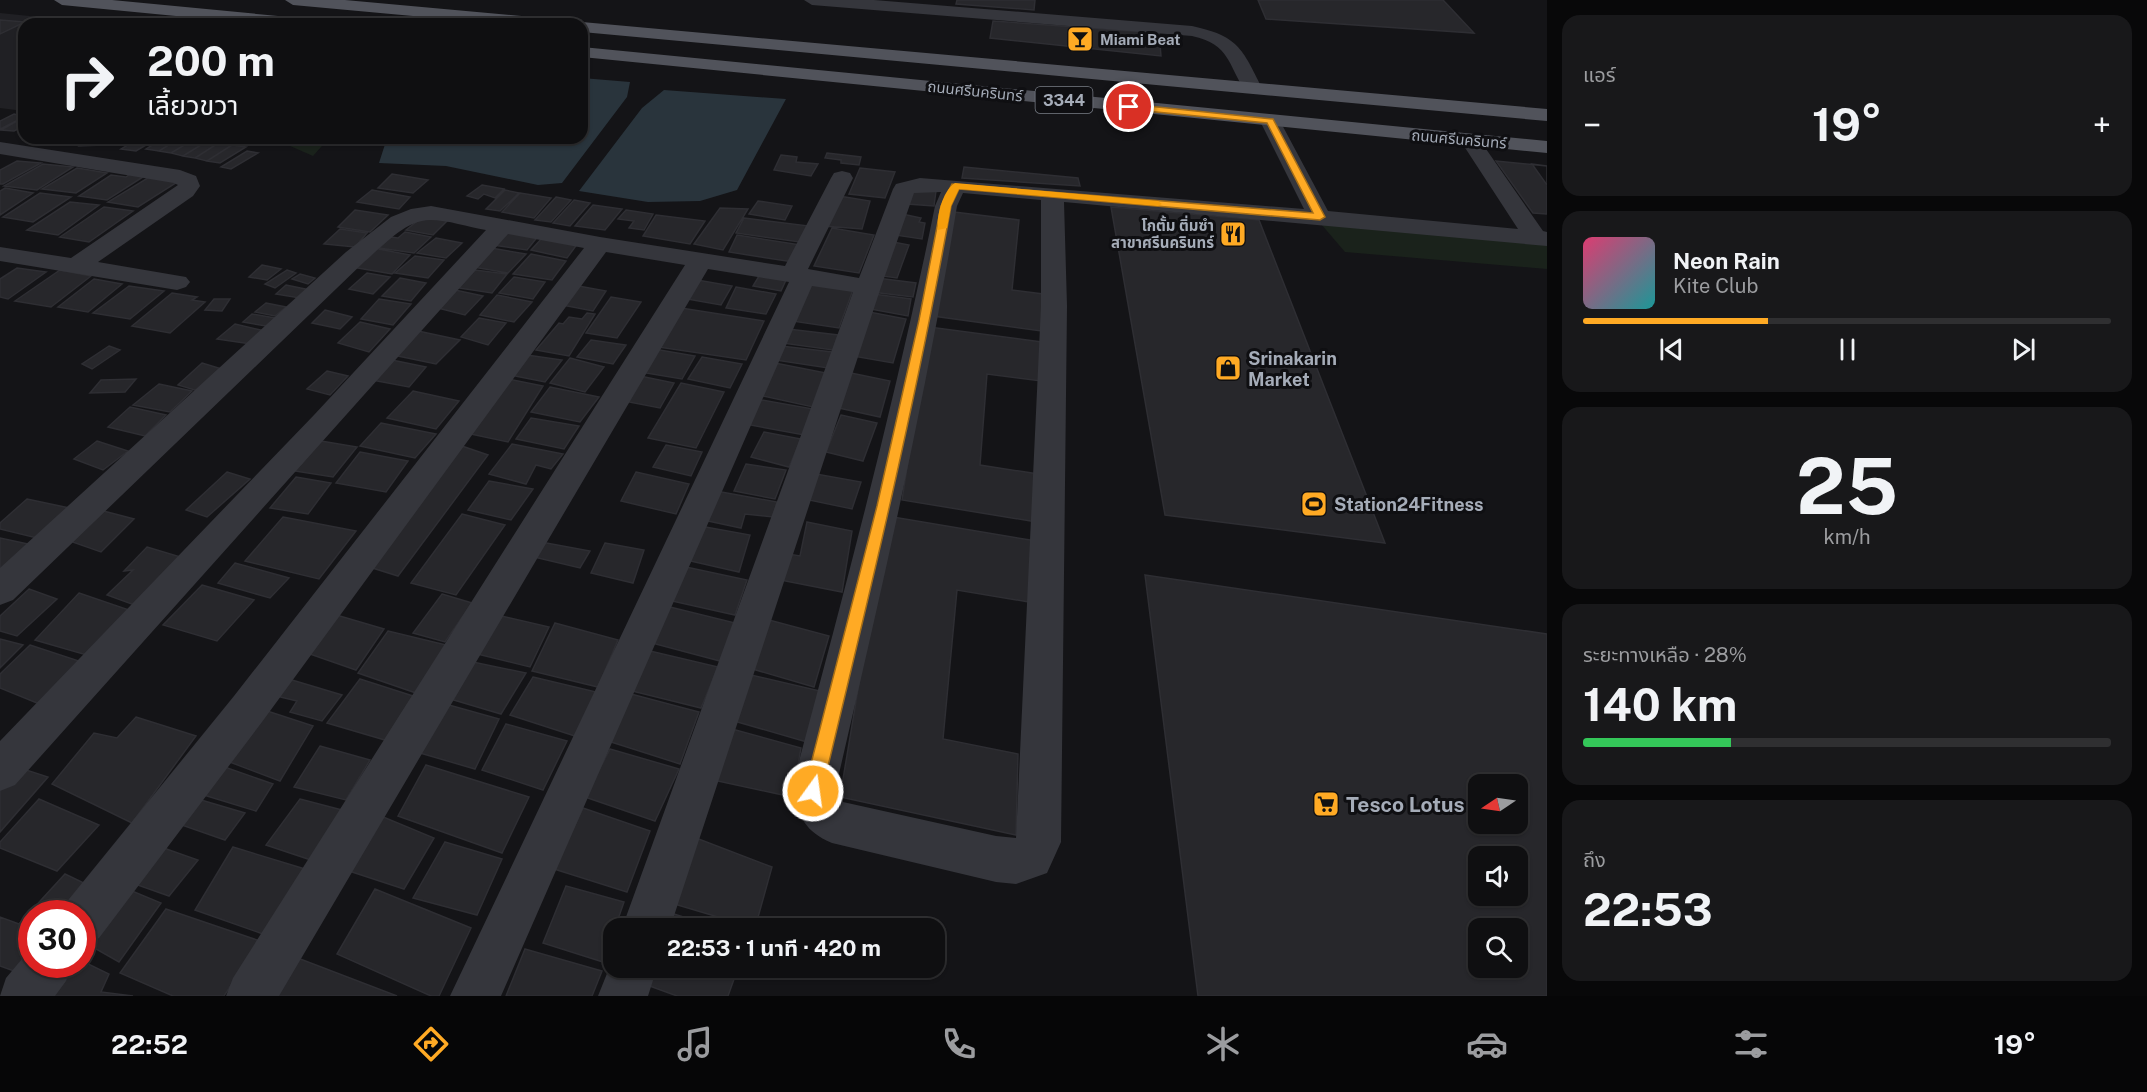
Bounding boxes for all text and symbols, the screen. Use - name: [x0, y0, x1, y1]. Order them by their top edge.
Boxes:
- bar icon: Miami Beat: [1065, 24, 1095, 54]
- place label: Miami Beat: [1100, 31, 1181, 48]
- text: 200 m: [147, 36, 275, 85]
- icon: right: [48, 42, 126, 120]
- text: แอร์: [1583, 63, 1615, 87]
- street label: ถนนศรีนครินทร์: [927, 78, 1024, 105]
- pin: [1103, 81, 1154, 132]
- road number: 3344: [1036, 87, 1092, 113]
- text: เลี้ยวขวา: [147, 89, 238, 121]
- icon: arrive: [1112, 90, 1145, 123]
- text: 19°: [1812, 98, 1882, 151]
- text: −: [1583, 106, 1601, 144]
- text: +: [2093, 106, 2111, 144]
- street label: ถนนศรีนครินทร์: [1411, 126, 1508, 152]
- place label: โกตั้ม ติ่มซำ สาขาศรีนครินทร์: [1111, 215, 1214, 251]
- restaurant icon: โกตั้ม ติ่มซำ สาขาศรีนครินทร์: [1218, 219, 1248, 249]
- text: Neon Rain: [1673, 248, 1780, 274]
- text: Kite Club: [1673, 274, 1758, 298]
- icon: previous: [1655, 333, 1688, 366]
- icon: pause: [1831, 333, 1864, 366]
- icon: next: [2007, 333, 2040, 366]
- place label: Srinakarin Market: [1248, 348, 1337, 390]
- shop icon: Srinakarin Market: [1213, 353, 1243, 383]
- text: 25: [1796, 440, 1898, 532]
- sports icon: Station24Fitness: [1299, 489, 1329, 519]
- place label: Station24Fitness: [1334, 494, 1483, 515]
- text: km/h: [1823, 525, 1871, 549]
- text: ระยะทางเหลือ · 28%: [1583, 643, 1747, 667]
- text: 140 km: [1583, 678, 1737, 731]
- position arrow: [781, 759, 845, 823]
- north arrow: [1468, 774, 1528, 834]
- map controls: [1468, 774, 1528, 978]
- supermarket icon: Tesco Lotus: [1311, 789, 1341, 819]
- place label: Tesco Lotus: [1346, 792, 1465, 817]
- button: sound: [1468, 846, 1528, 906]
- text: ถึง: [1583, 848, 1606, 872]
- text: 22:53: [1583, 883, 1713, 936]
- speed limit sign: 30: [18, 900, 96, 978]
- button: search: [1468, 918, 1528, 978]
- text: 22:53 · 1 นาที · 420 m: [667, 935, 881, 961]
- icon: directions: [410, 1023, 452, 1065]
- icon: music: [674, 1023, 716, 1065]
- icon: phone: [938, 1023, 980, 1065]
- icon: climate: [1202, 1023, 1244, 1065]
- icon: car: [1466, 1023, 1508, 1065]
- icon: filters: [1730, 1023, 1772, 1065]
- text: 22:52: [111, 1028, 188, 1060]
- text: 19°: [1994, 1028, 2036, 1060]

